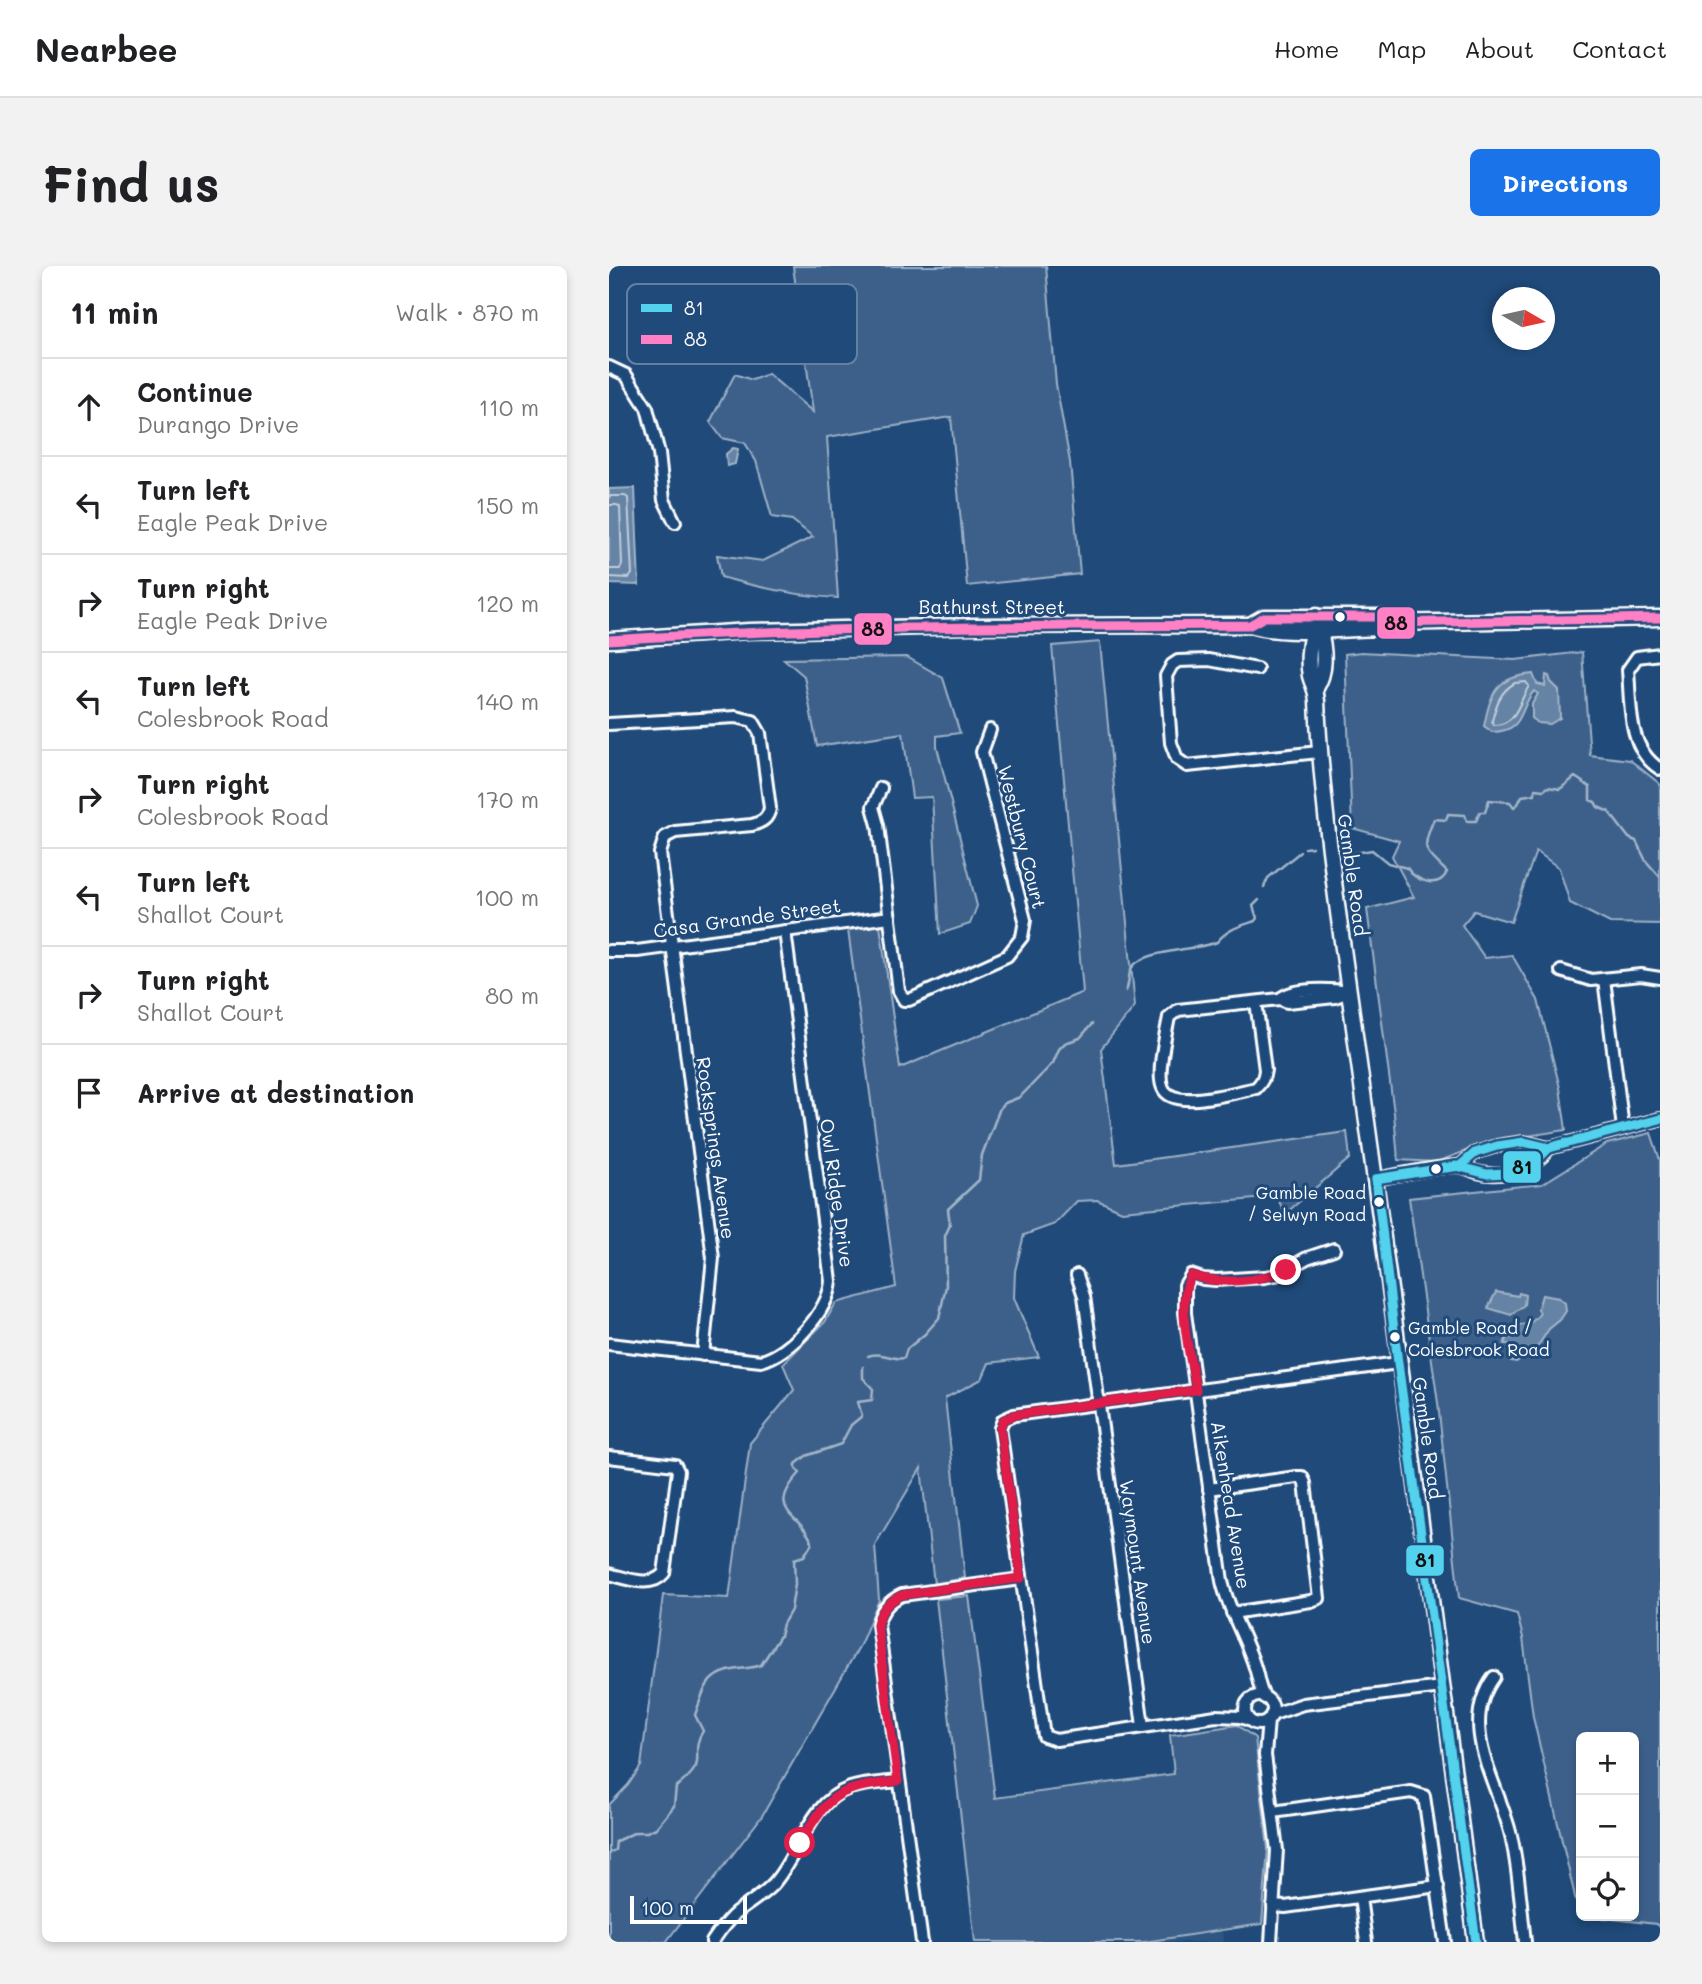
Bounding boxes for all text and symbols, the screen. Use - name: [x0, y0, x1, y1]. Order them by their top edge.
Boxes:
- text: Nearbee: [35, 27, 178, 70]
- text: Home: [1274, 33, 1339, 64]
- text: Map: [1377, 33, 1426, 64]
- text: About: [1464, 33, 1534, 64]
- text: Contact: [1572, 33, 1667, 64]
- button: Directions: [1470, 149, 1660, 216]
- text: Find us: [42, 151, 220, 214]
- legend: [627, 284, 857, 364]
- north arrow: [1492, 287, 1555, 350]
- text: 11 min: [70, 292, 159, 332]
- text: 81: [684, 295, 704, 320]
- text: Walk · 870 m: [395, 297, 539, 327]
- text: 88: [684, 326, 707, 351]
- text: Continue: [137, 375, 253, 409]
- icon: ahead: [70, 388, 108, 426]
- text: 110 m: [479, 392, 539, 422]
- text: Durango Drive: [137, 409, 299, 439]
- text: Turn left: [137, 473, 250, 507]
- icon: left: [70, 486, 108, 524]
- text: 150 m: [475, 490, 539, 520]
- text: Eagle Peak Drive: [137, 507, 328, 537]
- text: Turn right: [137, 571, 270, 605]
- icon: right: [70, 584, 108, 622]
- text: 120 m: [476, 588, 539, 618]
- street label: Bathurst Street: [919, 594, 1065, 619]
- text: Eagle Peak Drive: [137, 605, 328, 635]
- line badge: 88: [1376, 606, 1416, 640]
- unlabelled marker: [1333, 610, 1347, 624]
- text: 88: [1384, 610, 1408, 635]
- line badge: 88: [853, 612, 893, 646]
- text: 88: [861, 616, 885, 641]
- text: Turn left: [137, 669, 250, 703]
- icon: left: [70, 682, 108, 720]
- text: 140 m: [475, 686, 539, 716]
- text: Colesbrook Road: [137, 703, 329, 733]
- street label: Westbury Court: [993, 762, 1052, 911]
- text: Turn right: [137, 767, 270, 801]
- icon: right: [70, 780, 108, 818]
- text: 170 m: [476, 784, 539, 814]
- text: Colesbrook Road: [137, 801, 329, 831]
- street label: Gamble Road: [1333, 812, 1374, 938]
- text: Turn left: [137, 865, 250, 899]
- icon: left: [70, 878, 108, 916]
- text: 100 m: [475, 882, 539, 912]
- street label: Casa Grande Street: [652, 892, 842, 943]
- text: Shallot Court: [137, 899, 284, 929]
- text: Turn right: [137, 963, 270, 997]
- icon: right: [70, 976, 108, 1014]
- text: 80 m: [485, 980, 539, 1010]
- text: Shallot Court: [137, 997, 284, 1027]
- street label: Rocksprings Avenue: [691, 1055, 742, 1241]
- icon: arrive: [70, 1074, 108, 1112]
- text: Arrive at destination: [137, 1076, 414, 1110]
- street label: Owl Ridge Drive: [815, 1117, 860, 1269]
- line badge: 81: [1502, 1150, 1542, 1184]
- text: 81: [1512, 1154, 1532, 1179]
- unlabelled marker: [1429, 1162, 1443, 1176]
- place label: Gamble Road / Selwyn Road: [1248, 1181, 1366, 1225]
- marker: Gamble Road / Selwyn Road: [1372, 1195, 1386, 1209]
- route end: [1270, 1254, 1301, 1285]
- place label: Gamble Road / Colesbrook Road: [1408, 1316, 1550, 1360]
- marker: Gamble Road / Colesbrook Road: [1388, 1330, 1402, 1344]
- street label: Gamble Road: [1408, 1375, 1449, 1501]
- street label: Aikenhead Avenue: [1206, 1419, 1257, 1591]
- street label: Waymount Avenue: [1115, 1478, 1162, 1646]
- line badge: 81: [1405, 1544, 1445, 1577]
- text: 81: [1415, 1547, 1435, 1572]
- map controls: [1576, 1732, 1639, 1921]
- button: +: [1576, 1732, 1639, 1795]
- button: −: [1576, 1795, 1639, 1858]
- route start: [784, 1827, 815, 1858]
- button: locate: [1576, 1858, 1639, 1921]
- scale bar: [630, 1893, 747, 1925]
- text: 100 m: [641, 1895, 694, 1920]

